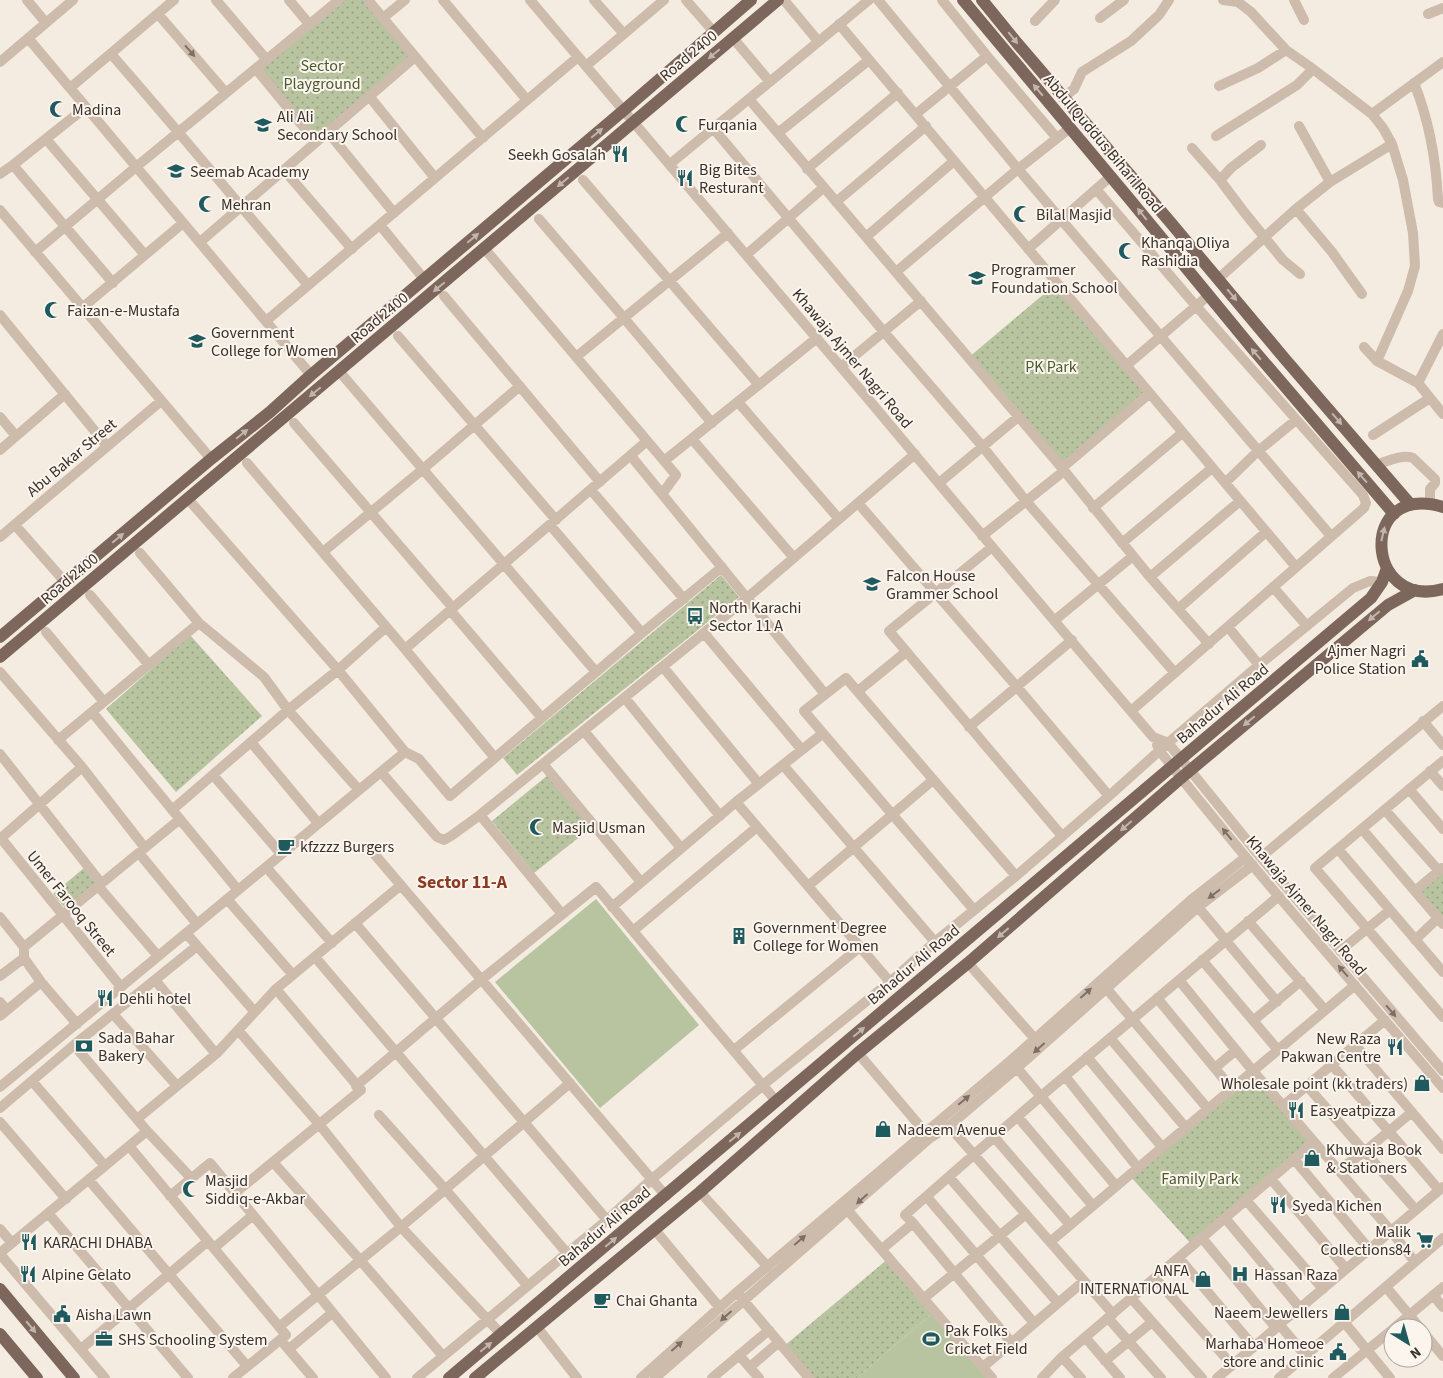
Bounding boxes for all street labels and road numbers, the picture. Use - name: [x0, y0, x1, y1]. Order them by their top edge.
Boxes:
- street label: Road 2400: [655, 25, 722, 86]
- street label: Abdul Quddus Bihari Road: [1038, 69, 1168, 218]
- street label: Khawaja Ajmer Nagri Road: [787, 284, 917, 433]
- street label: Road 2400: [346, 287, 413, 348]
- street label: Abu Bakar Street: [22, 413, 122, 502]
- street label: Road 2400: [36, 548, 103, 609]
- street label: Bahadur Ali Road: [1172, 658, 1274, 749]
- street label: Khawaja Ajmer Nagri Road: [1241, 831, 1371, 980]
- street label: Umer Farooq Street: [22, 846, 121, 962]
- street label: Bahadur Ali Road: [863, 919, 965, 1010]
- street label: Bahadur Ali Road: [554, 1181, 656, 1272]

